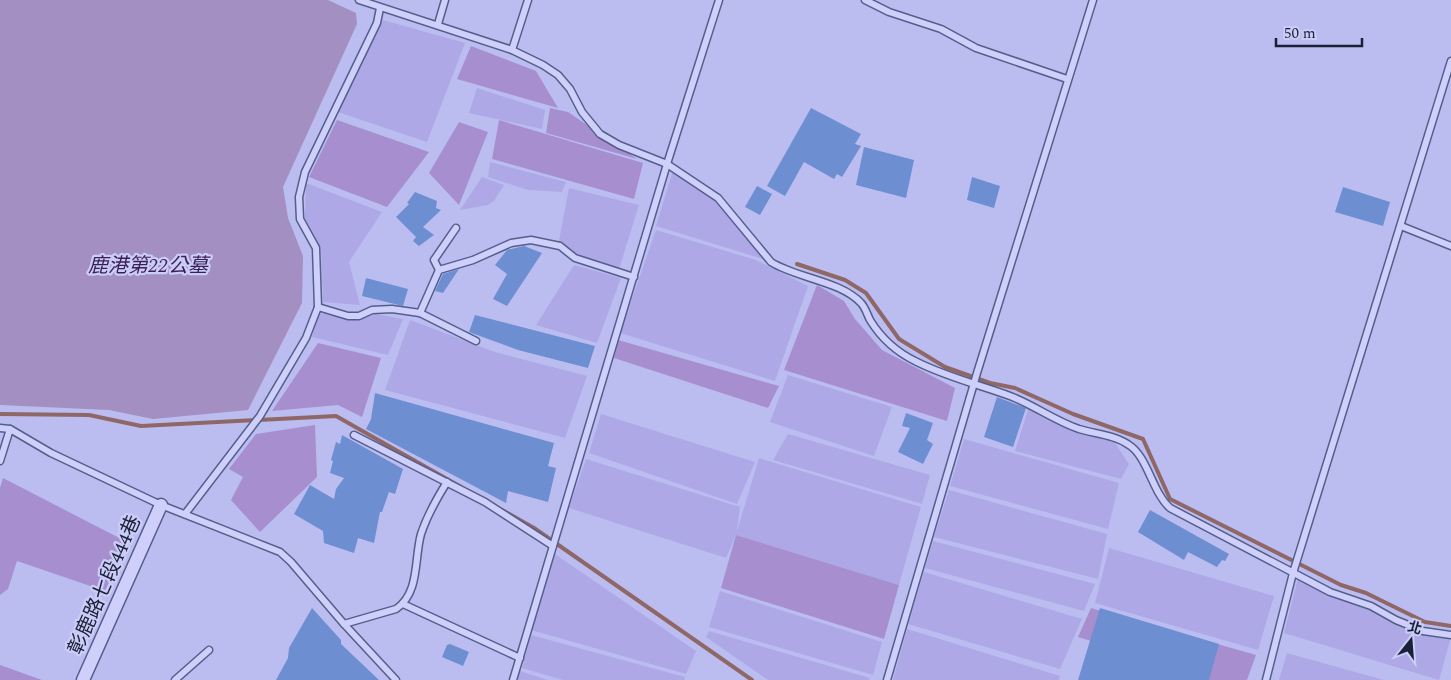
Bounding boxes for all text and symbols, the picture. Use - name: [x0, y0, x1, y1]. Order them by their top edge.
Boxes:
- scale bar: [1276, 15, 1362, 47]
- text: 50 m: [1284, 22, 1316, 45]
- park label: 鹿港第22公墓: [88, 251, 211, 281]
- street label: 彰鹿路七段444巷: [61, 510, 149, 660]
- north arrow: [1386, 615, 1436, 665]
- text: 北: [1405, 616, 1424, 640]

